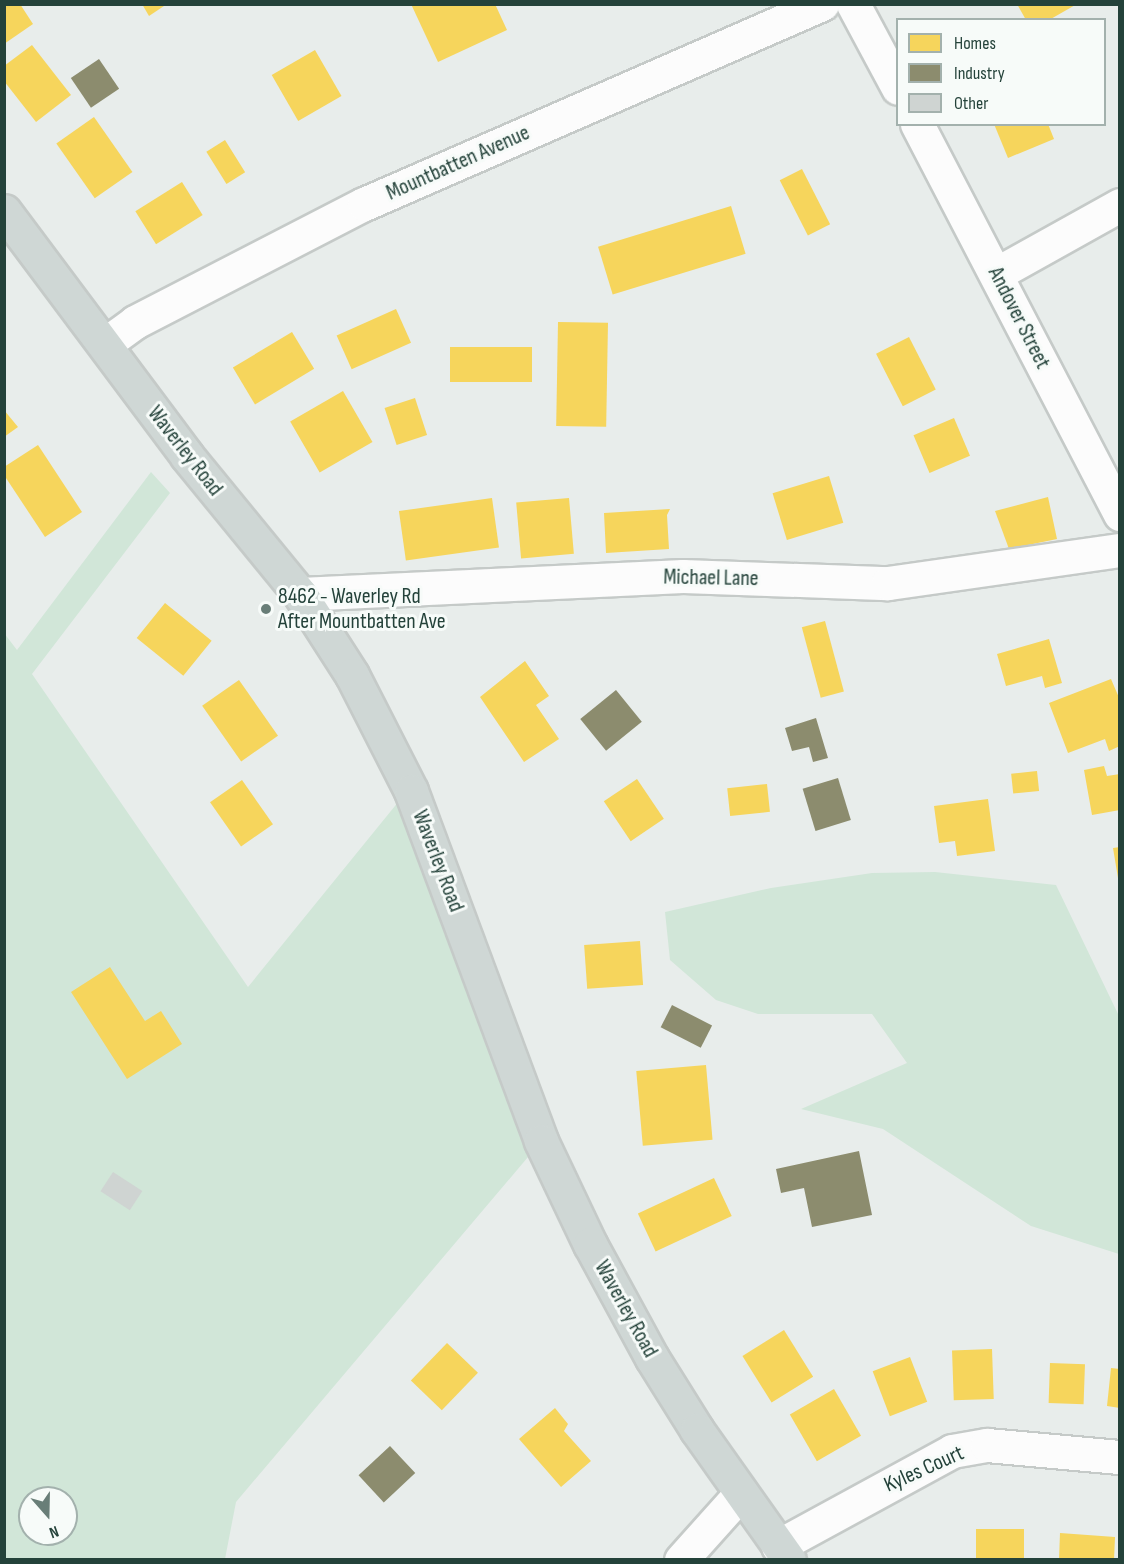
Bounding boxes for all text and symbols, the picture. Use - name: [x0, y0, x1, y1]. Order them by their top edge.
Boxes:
- legend: [896, 18, 1106, 126]
- text: Homes: [954, 33, 996, 54]
- text: Industry: [954, 63, 1005, 84]
- text: Other: [954, 93, 988, 114]
- street label: Mountbatten Avenue: [382, 120, 534, 206]
- street label: Andover Street: [982, 263, 1056, 373]
- street label: Waverley Road: [142, 401, 228, 501]
- street label: Michael Lane: [663, 564, 759, 592]
- place label: 8462 - Waverley Rd After Mountbatten Ave: [278, 583, 446, 634]
- marker: 8462 - Waverley Rd After Mountbatten Ave: [259, 602, 273, 616]
- street label: Waverley Road: [407, 806, 469, 916]
- street label: Waverley Road: [589, 1256, 663, 1362]
- street label: Kyles Court: [880, 1440, 968, 1498]
- north arrow: [18, 1486, 78, 1546]
- text: N: [46, 1521, 61, 1542]

